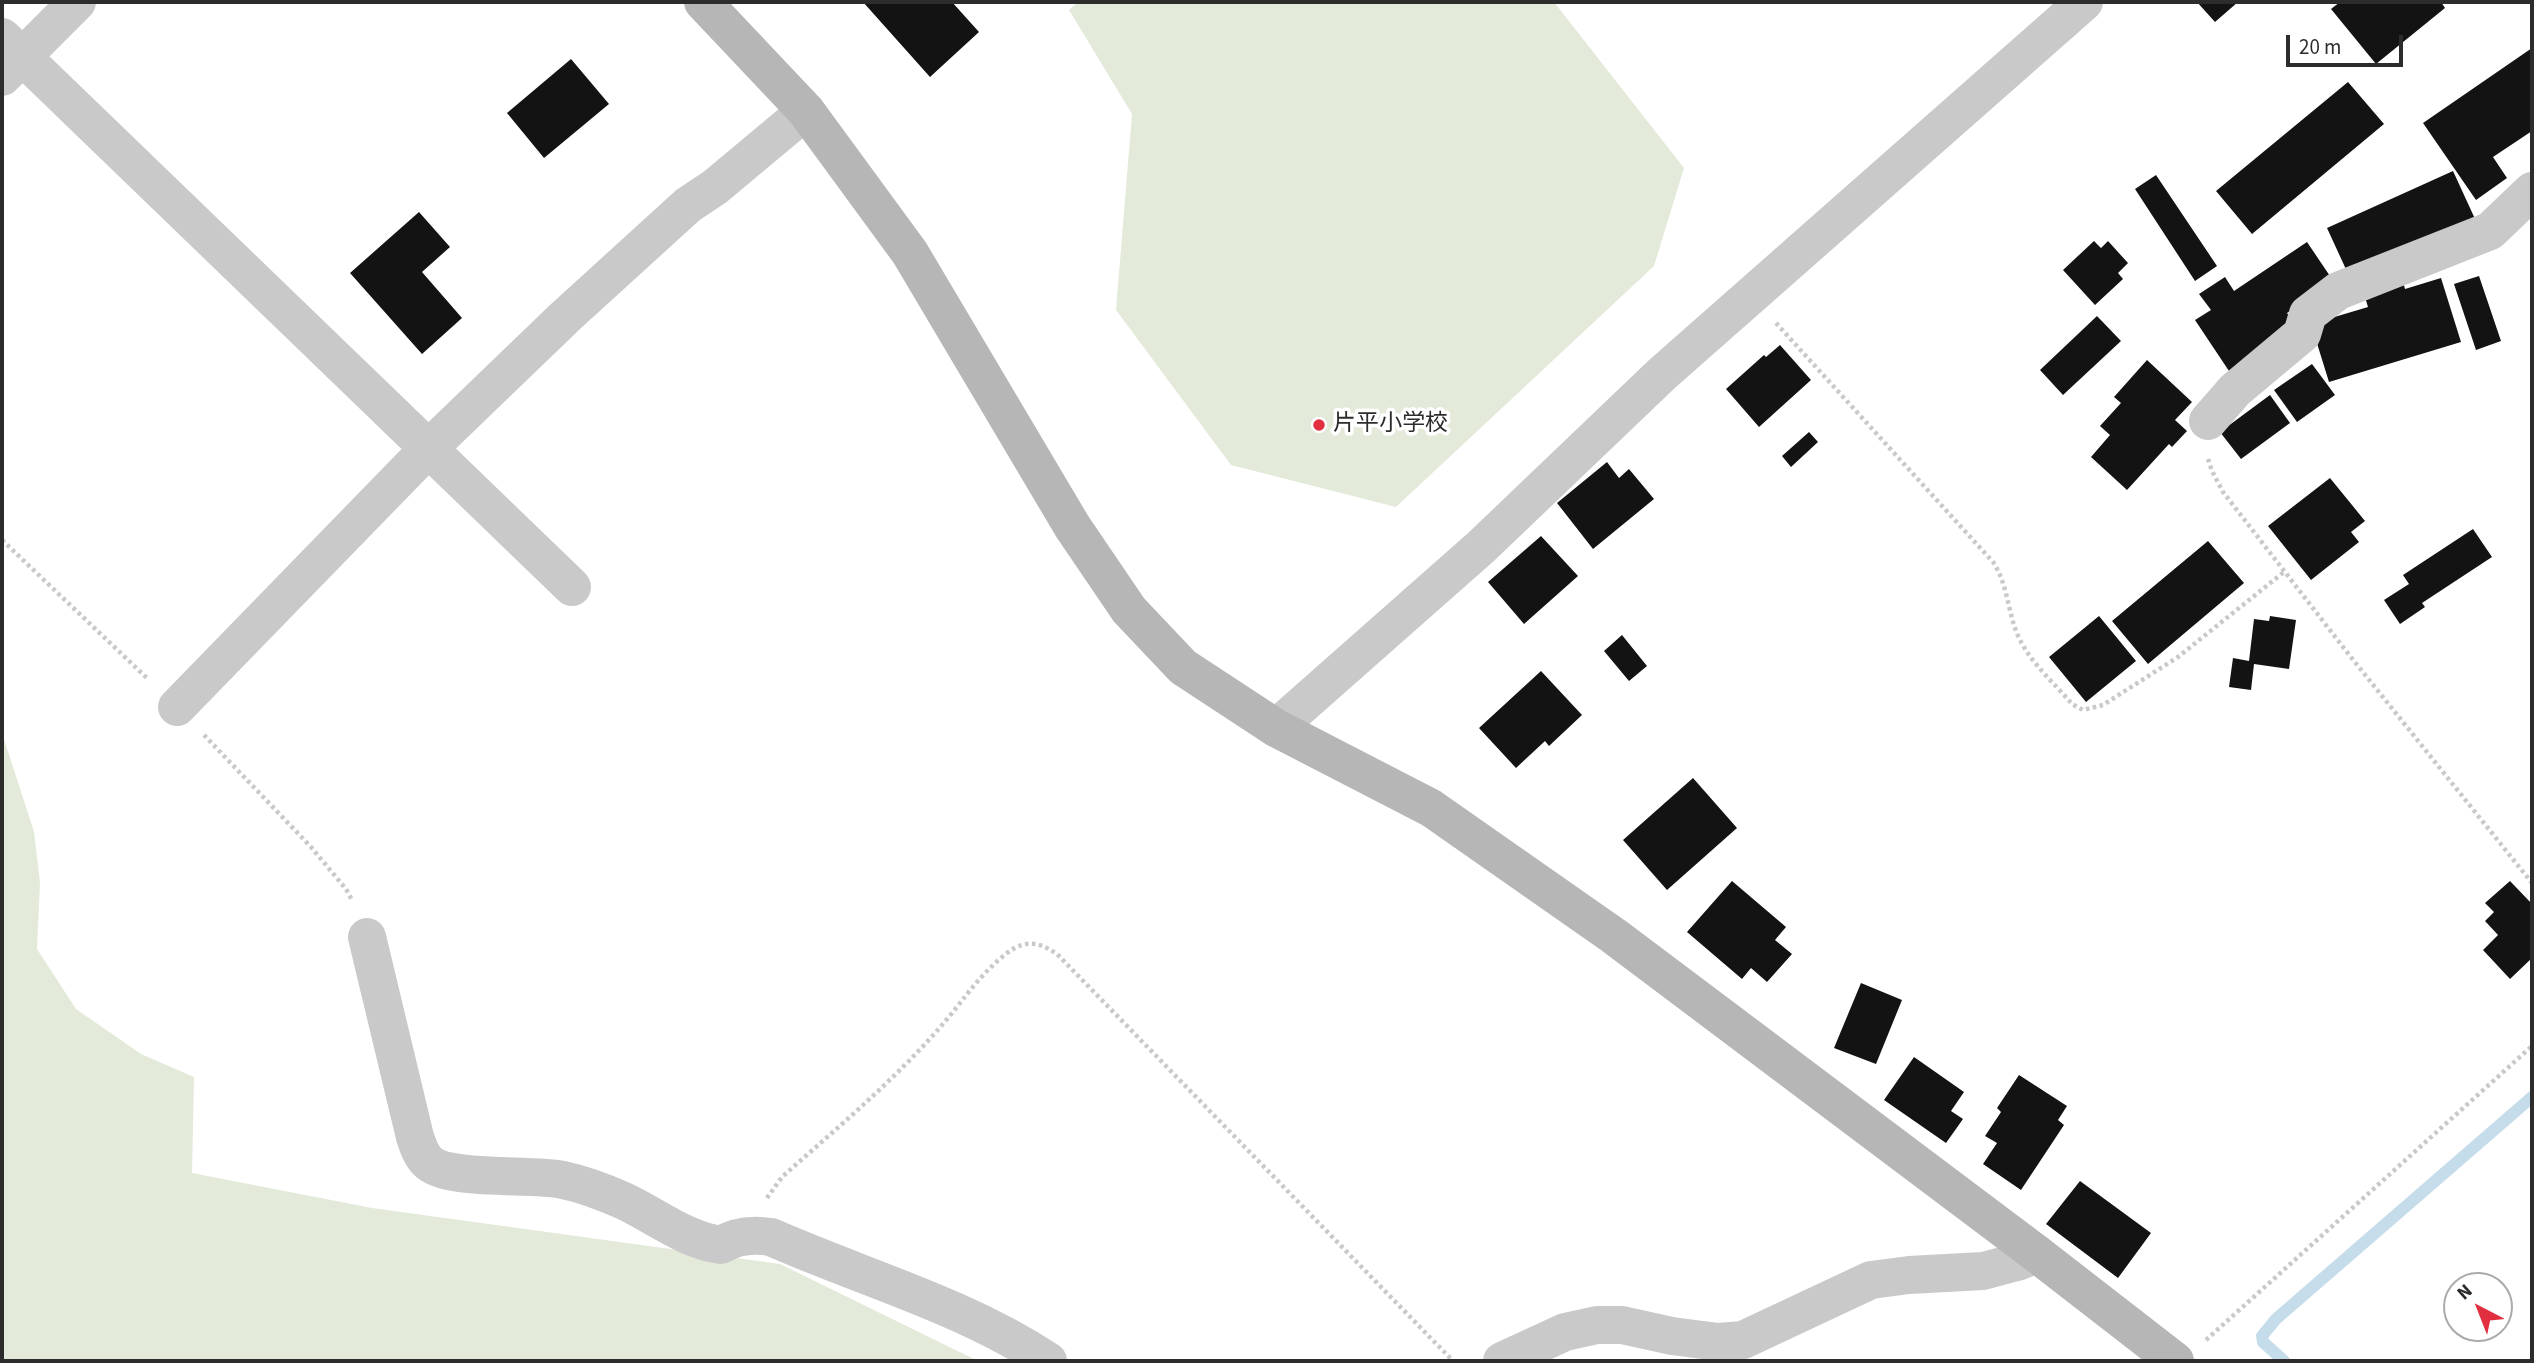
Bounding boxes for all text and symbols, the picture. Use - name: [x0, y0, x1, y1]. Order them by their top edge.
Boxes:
- scale bar: [2289, 21, 2406, 65]
- text: 20 m: [2299, 32, 2341, 62]
- place label: 片平小学校: [1333, 411, 1448, 439]
- marker: 片平小学校: [1311, 417, 1327, 433]
- north arrow: [2443, 1272, 2513, 1342]
- text: N: [2451, 1278, 2479, 1307]

